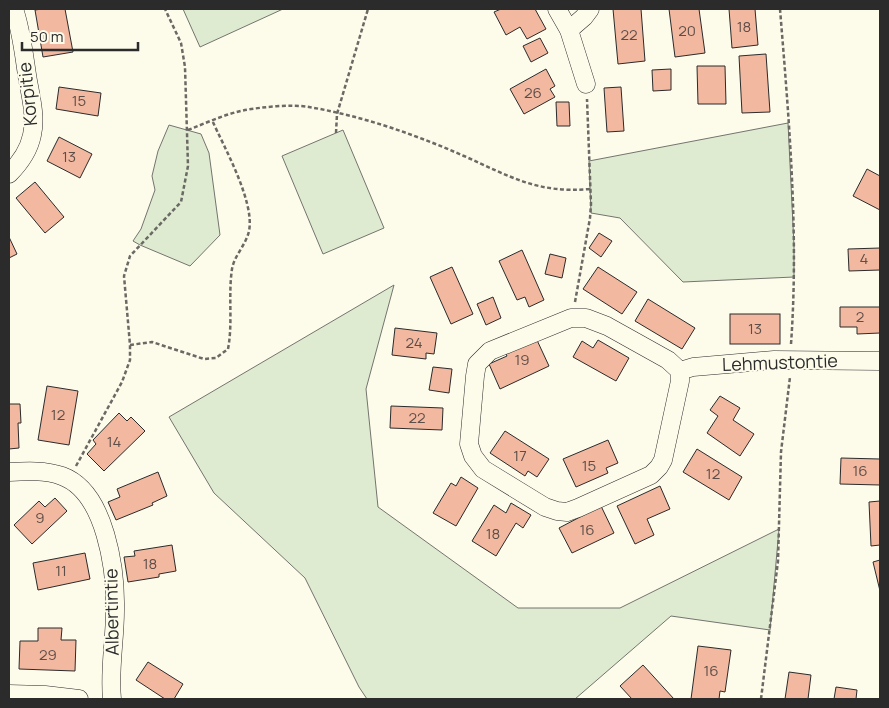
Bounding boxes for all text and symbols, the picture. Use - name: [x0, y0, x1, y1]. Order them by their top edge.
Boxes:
- house number: 18: [737, 16, 751, 37]
- scale bar: [22, 20, 139, 52]
- house number: 20: [678, 20, 696, 41]
- house number: 22: [620, 24, 638, 45]
- text: 50 m: [30, 26, 64, 47]
- street label: Korpitie: [12, 61, 42, 127]
- house number: 26: [524, 82, 542, 103]
- house number: 15: [72, 90, 86, 111]
- house number: 13: [62, 146, 76, 167]
- house number: 4: [860, 248, 869, 269]
- house number: 2: [856, 306, 864, 327]
- house number: 13: [748, 318, 762, 339]
- house number: 24: [405, 332, 423, 353]
- street label: Lehmustontie: [722, 348, 838, 376]
- house number: 19: [514, 349, 530, 370]
- house number: 12: [51, 404, 65, 425]
- house number: 22: [408, 407, 426, 428]
- house number: 14: [107, 431, 121, 452]
- house number: 17: [513, 445, 527, 466]
- house number: 15: [582, 455, 596, 476]
- house number: 16: [852, 460, 868, 481]
- house number: 12: [706, 463, 720, 484]
- house number: 9: [35, 507, 45, 528]
- house number: 16: [579, 519, 595, 540]
- house number: 18: [486, 523, 500, 544]
- house number: 18: [143, 553, 157, 574]
- house number: 11: [55, 560, 67, 581]
- street label: Albertintie: [98, 568, 124, 656]
- house number: 29: [39, 644, 57, 665]
- house number: 16: [703, 660, 719, 681]

